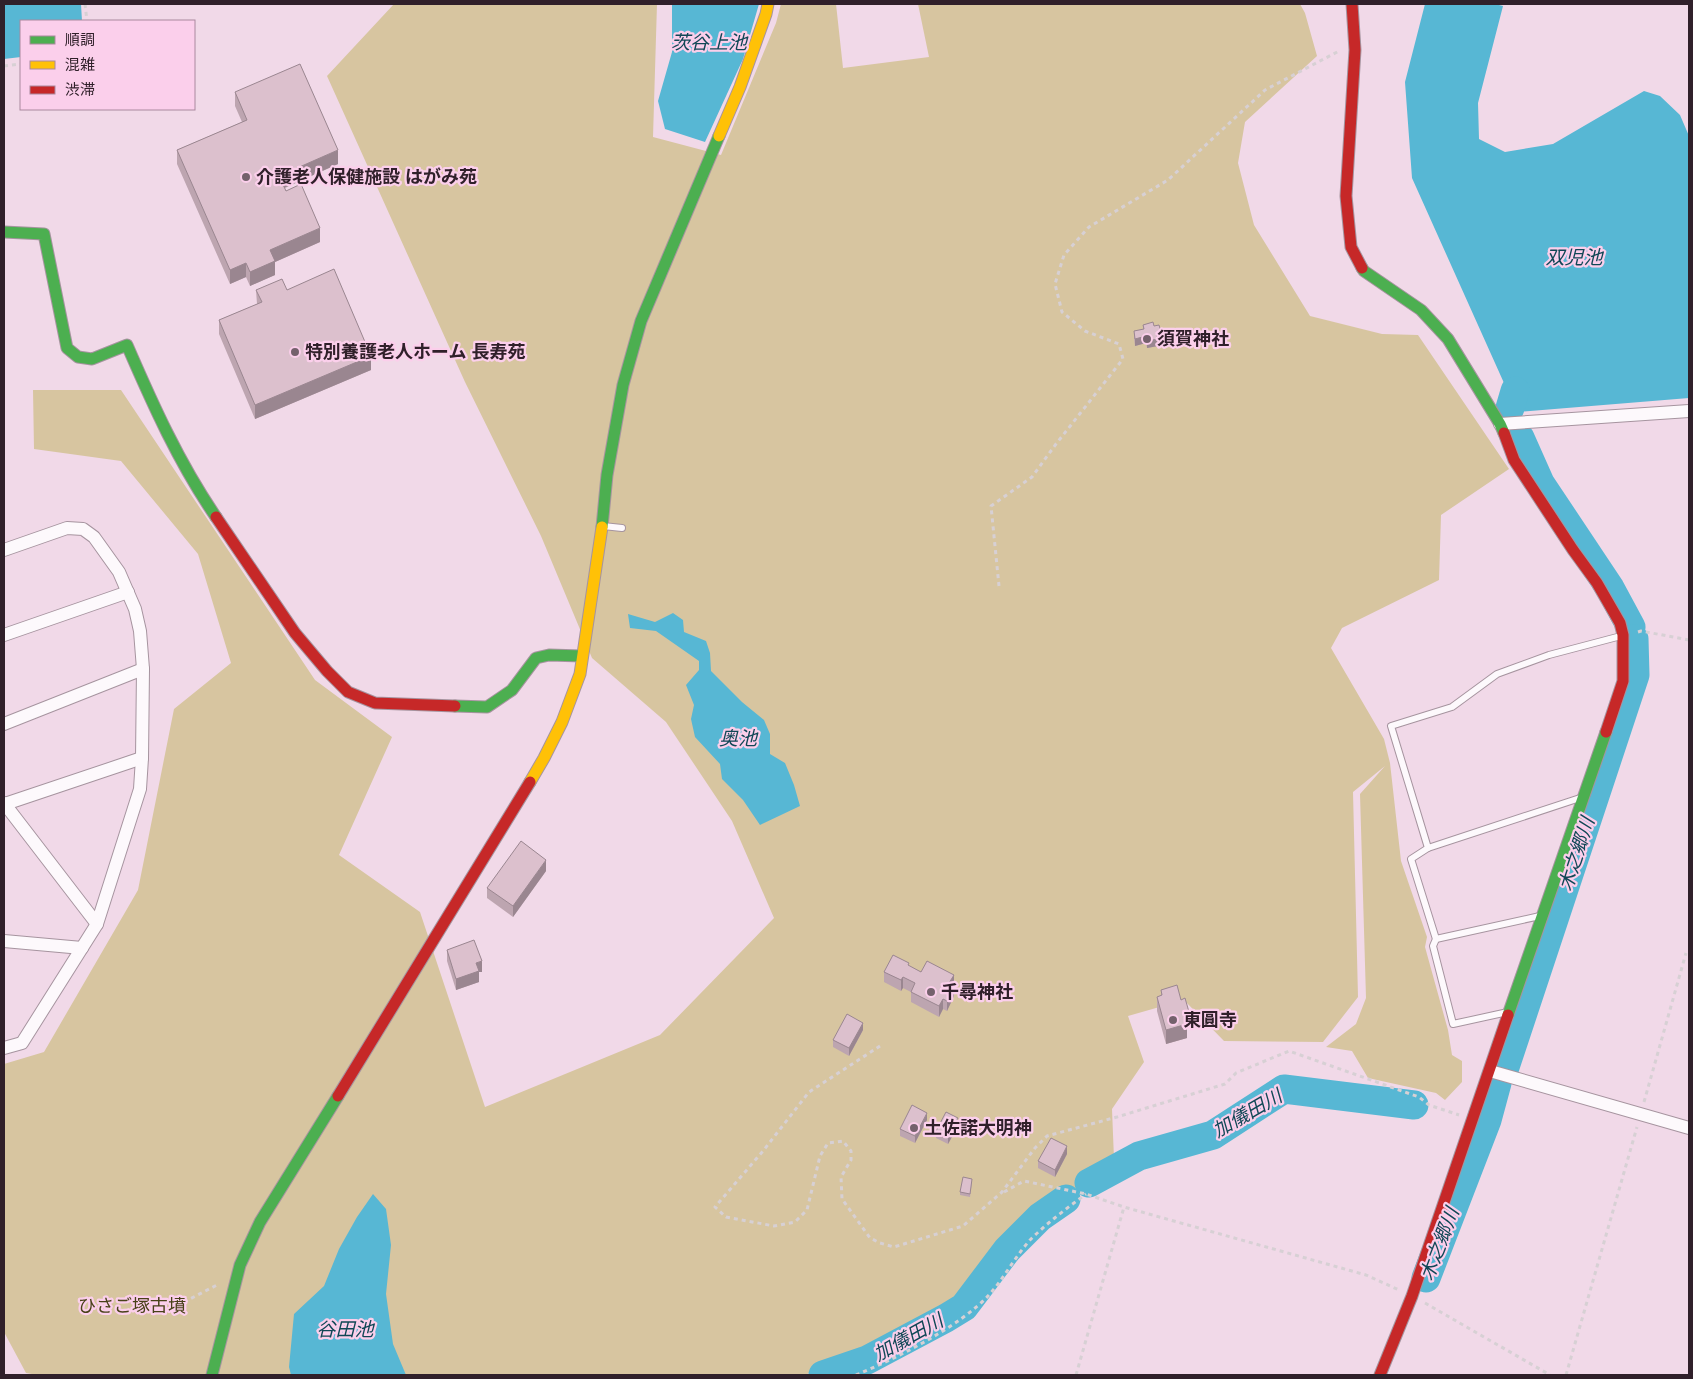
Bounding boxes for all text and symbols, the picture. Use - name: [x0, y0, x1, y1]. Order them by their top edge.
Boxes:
- legend: [20, 20, 195, 110]
- text: 順調: [65, 30, 95, 49]
- water label: 茨谷上池: [671, 30, 749, 54]
- text: 混雑: [65, 55, 95, 74]
- text: 渋滞: [65, 80, 95, 99]
- place label: 介護老人保健施設 はがみ苑: [256, 165, 477, 188]
- marker: 介護老人保健施設 はがみ苑: [240, 171, 252, 183]
- water label: 双児池: [1545, 245, 1604, 269]
- place label: 須賀神社: [1157, 327, 1229, 350]
- marker: 須賀神社: [1141, 333, 1153, 345]
- place label: 特別養護老人ホーム 長寿苑: [305, 340, 526, 363]
- marker: 特別養護老人ホーム 長寿苑: [289, 346, 301, 358]
- water label: 奥池: [719, 726, 759, 750]
- water label: 木之郷川: [1553, 812, 1600, 894]
- place label: 千尋神社: [941, 980, 1013, 1003]
- marker: 千尋神社: [925, 986, 937, 998]
- place label: 東圓寺: [1183, 1008, 1237, 1031]
- marker: 東圓寺: [1167, 1014, 1179, 1026]
- water label: 加儀田川: [1208, 1083, 1288, 1142]
- place label: 土佐諾大明神: [924, 1116, 1032, 1139]
- marker: 土佐諾大明神: [908, 1122, 920, 1134]
- water label: 木之郷川: [1414, 1202, 1465, 1284]
- park label: ひさご塚古墳: [78, 1294, 186, 1317]
- water label: 加儀田川: [869, 1307, 949, 1366]
- water label: 谷田池: [316, 1317, 375, 1341]

